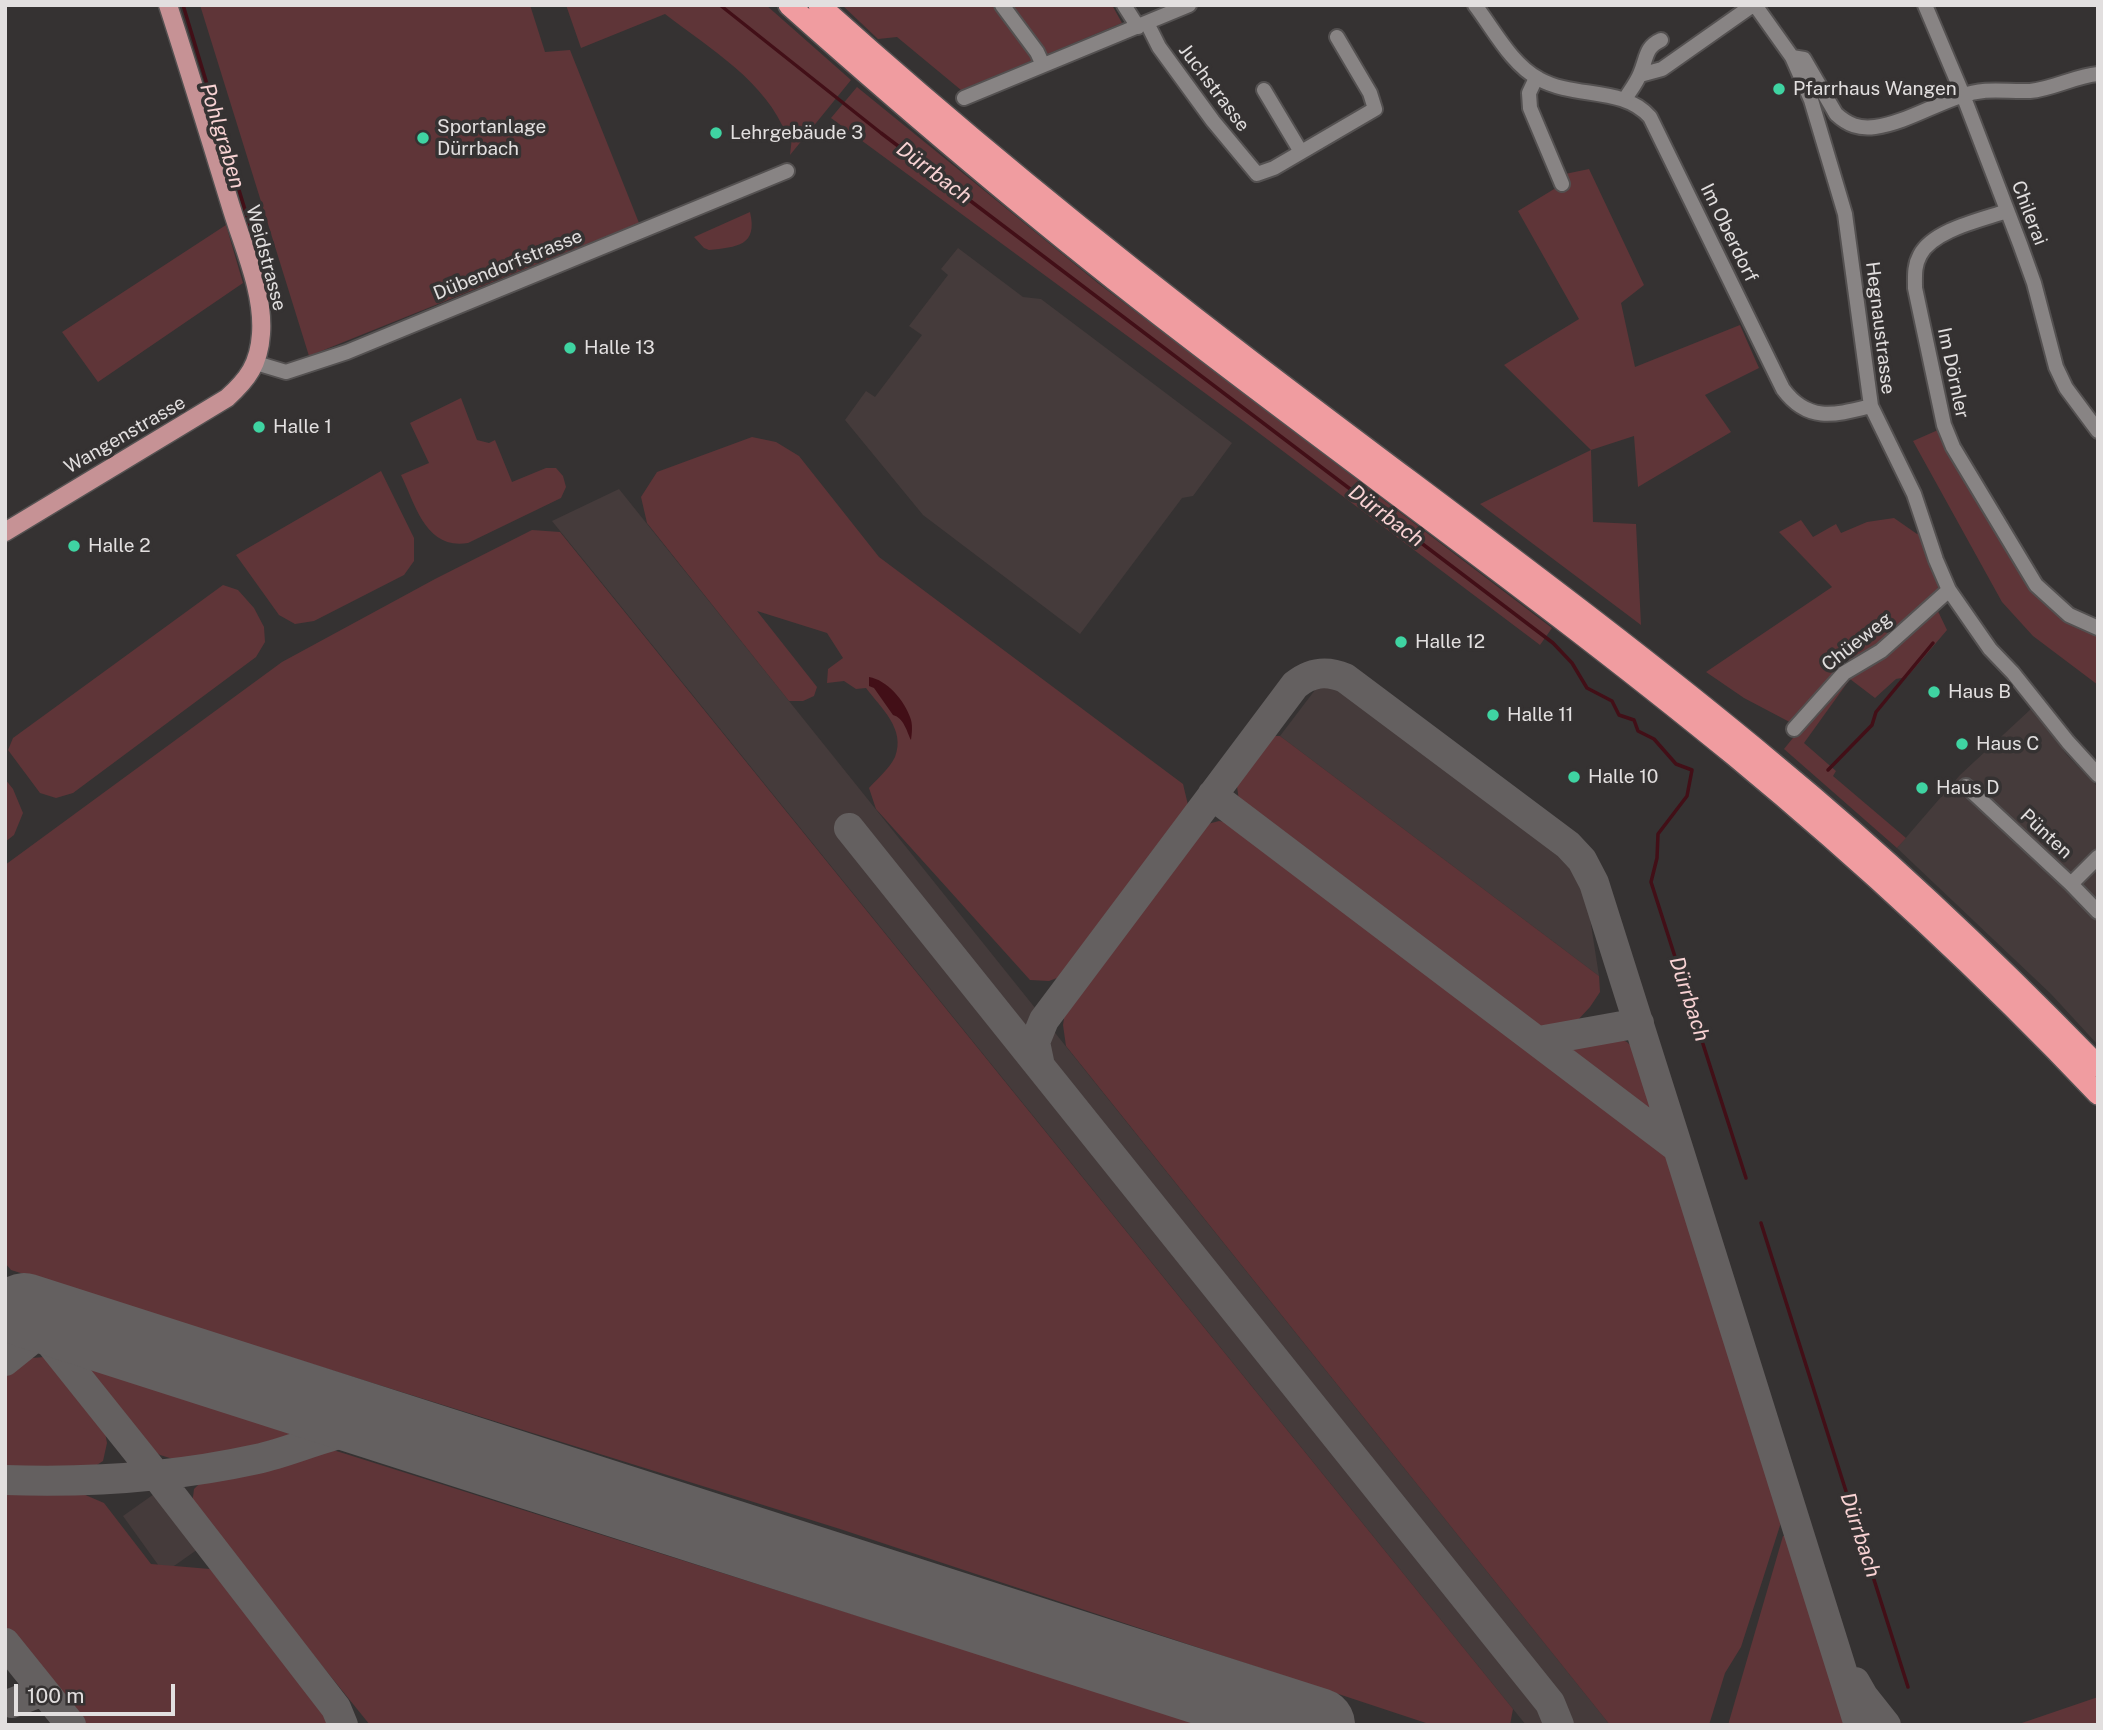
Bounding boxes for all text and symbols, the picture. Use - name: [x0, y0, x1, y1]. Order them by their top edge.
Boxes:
- street label: Juchstrasse: [1174, 40, 1254, 136]
- place label: Pfarrhaus Wangen: [1793, 78, 1957, 100]
- water label: Pohlgraben: [194, 80, 250, 192]
- marker: Pfarrhaus Wangen: [1771, 81, 1787, 97]
- place label: Sportanlage Dürrbach: [437, 116, 546, 160]
- place label: Lehrgebäude 3: [730, 122, 863, 144]
- marker: Lehrgebäude 3: [708, 125, 724, 141]
- marker: Sportanlage Dürrbach: [415, 130, 431, 146]
- water label: Dürrbach: [891, 137, 977, 209]
- street label: Chilerai: [2006, 178, 2052, 248]
- street label: Im Oberdorf: [1695, 180, 1763, 286]
- street label: Weidstrasse: [241, 203, 291, 313]
- street label: Dübendorfstrasse: [430, 225, 586, 305]
- street label: Hegnaustrasse: [1861, 260, 1899, 396]
- street label: Im Dörnler: [1932, 326, 1974, 420]
- place label: Halle 13: [584, 337, 655, 359]
- marker: Halle 13: [562, 340, 578, 356]
- street label: Wangenstrasse: [60, 391, 190, 479]
- place label: Halle 1: [273, 416, 332, 438]
- marker: Halle 1: [251, 419, 267, 435]
- water label: Dürrbach: [1343, 480, 1429, 552]
- place label: Halle 2: [88, 535, 150, 557]
- marker: Halle 2: [66, 538, 82, 554]
- street label: Chüeweg: [1817, 608, 1897, 676]
- place label: Halle 12: [1415, 631, 1485, 653]
- marker: Halle 12: [1393, 634, 1409, 650]
- place label: Haus B: [1948, 681, 2011, 703]
- marker: Haus B: [1926, 684, 1942, 700]
- place label: Halle 11: [1507, 704, 1574, 726]
- marker: Halle 11: [1485, 707, 1501, 723]
- place label: Haus C: [1976, 733, 2039, 755]
- marker: Haus C: [1954, 736, 1970, 752]
- place label: Halle 10: [1588, 766, 1658, 788]
- marker: Halle 10: [1566, 769, 1582, 785]
- place label: Haus D: [1936, 777, 1999, 799]
- marker: Haus D: [1914, 780, 1930, 796]
- street label: Pünten: [2015, 804, 2077, 864]
- water label: Dürrbach: [1663, 953, 1715, 1045]
- water label: Dürrbach: [1834, 1489, 1886, 1581]
- scale bar: [18, 1670, 178, 1714]
- text: 100 m: [27, 1683, 84, 1708]

